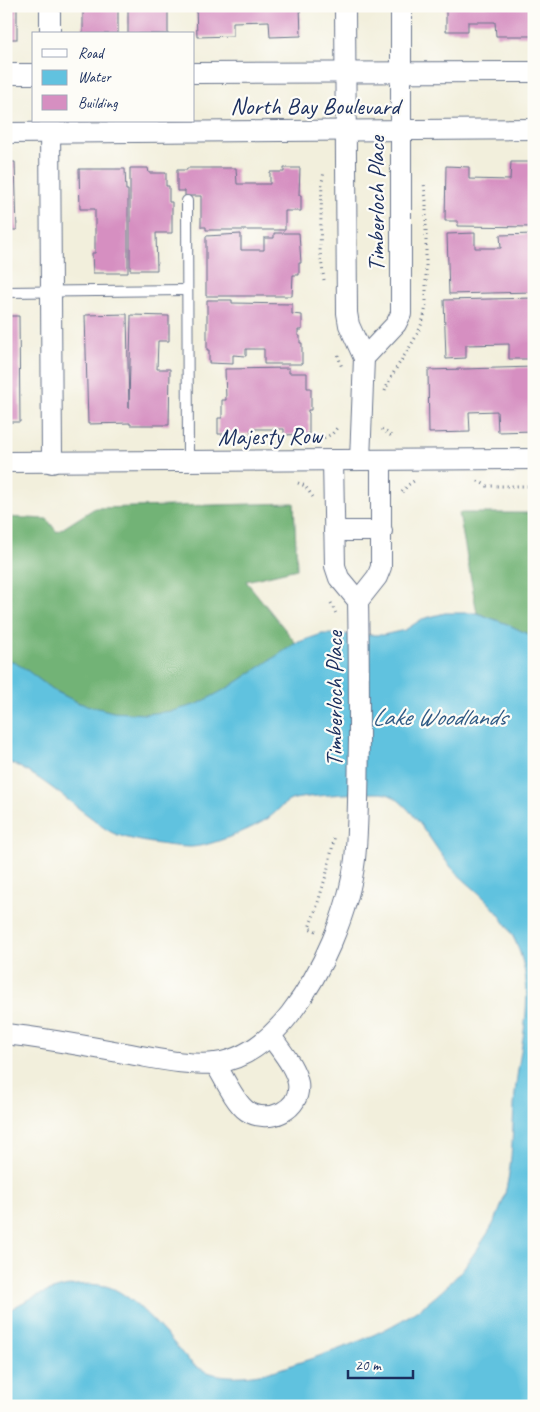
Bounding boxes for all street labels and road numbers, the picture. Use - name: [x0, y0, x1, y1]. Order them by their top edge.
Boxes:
- street label: North Bay Boulevard: [230, 91, 403, 121]
- street label: Timberloch Place: [361, 134, 391, 272]
- street label: Majesty Row: [218, 420, 324, 452]
- street label: Timberloch Place: [319, 629, 349, 767]

